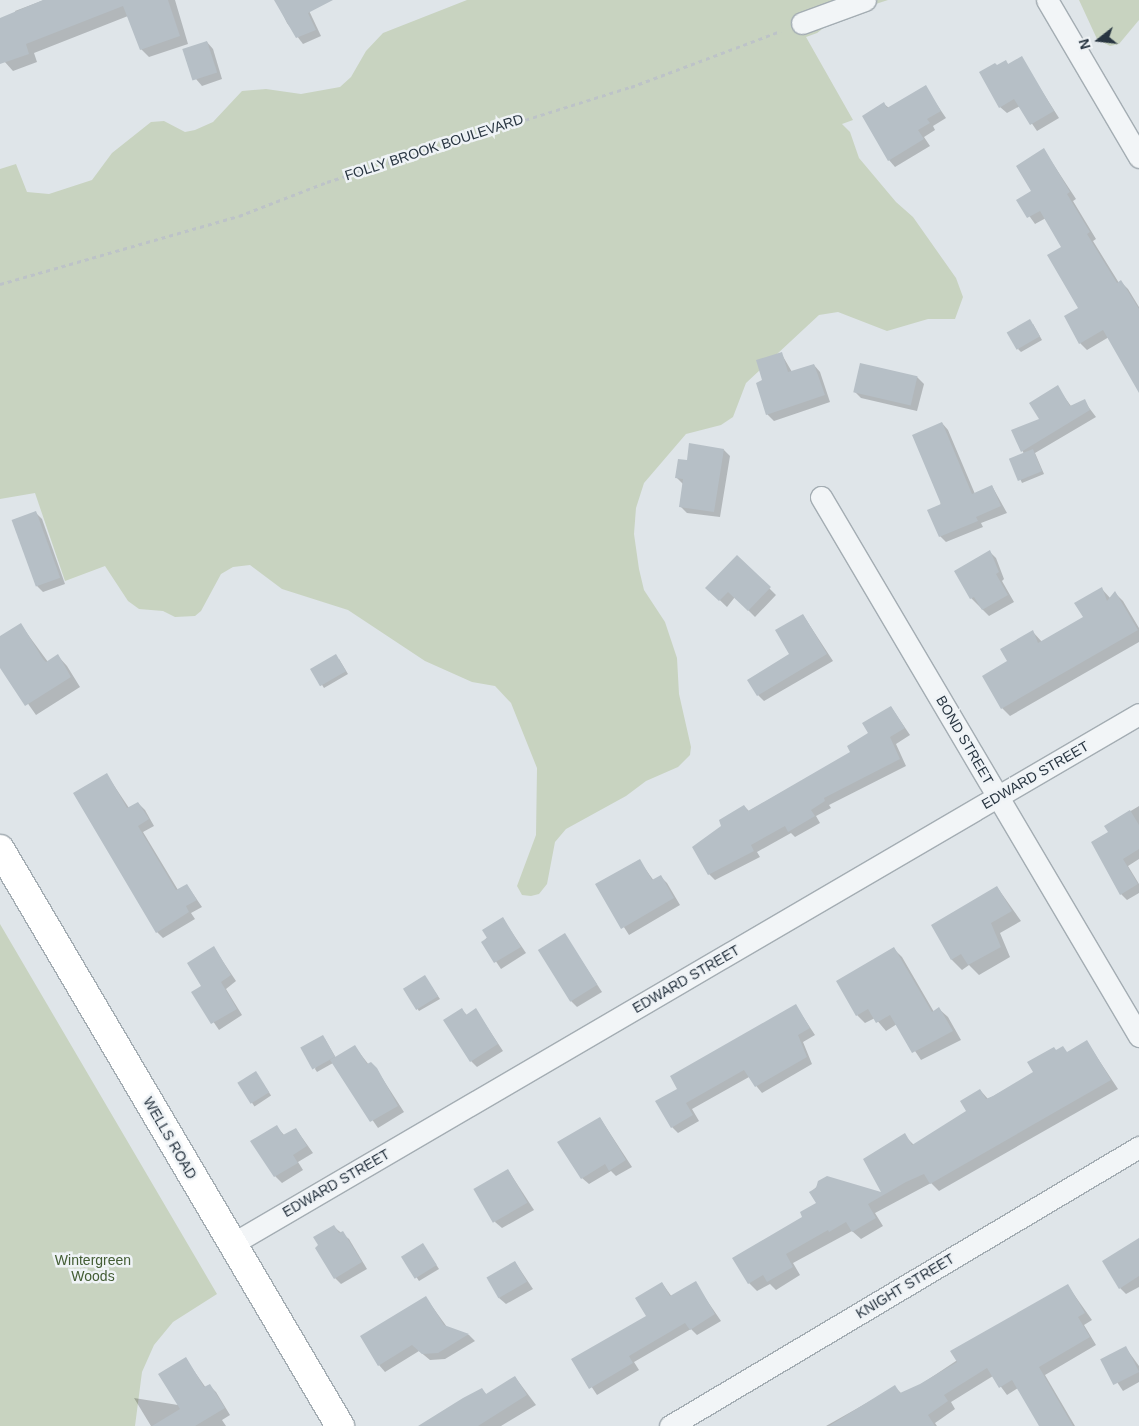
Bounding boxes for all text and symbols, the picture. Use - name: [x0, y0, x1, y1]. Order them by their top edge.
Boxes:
- north arrow: [1074, 15, 1124, 65]
- text: N: [1075, 37, 1094, 51]
- street label: FOLLY BROOK BOULEVARD: [342, 110, 526, 184]
- street label: BOND STREET: [933, 693, 997, 787]
- street label: EDWARD STREET: [978, 738, 1092, 812]
- street label: EDWARD STREET: [629, 942, 743, 1016]
- street label: WELLS ROAD: [140, 1094, 200, 1182]
- street label: EDWARD STREET: [279, 1146, 393, 1220]
- street label: KNIGHT STREET: [853, 1250, 957, 1322]
- park label: Wintergreen Woods: [55, 1252, 131, 1284]

